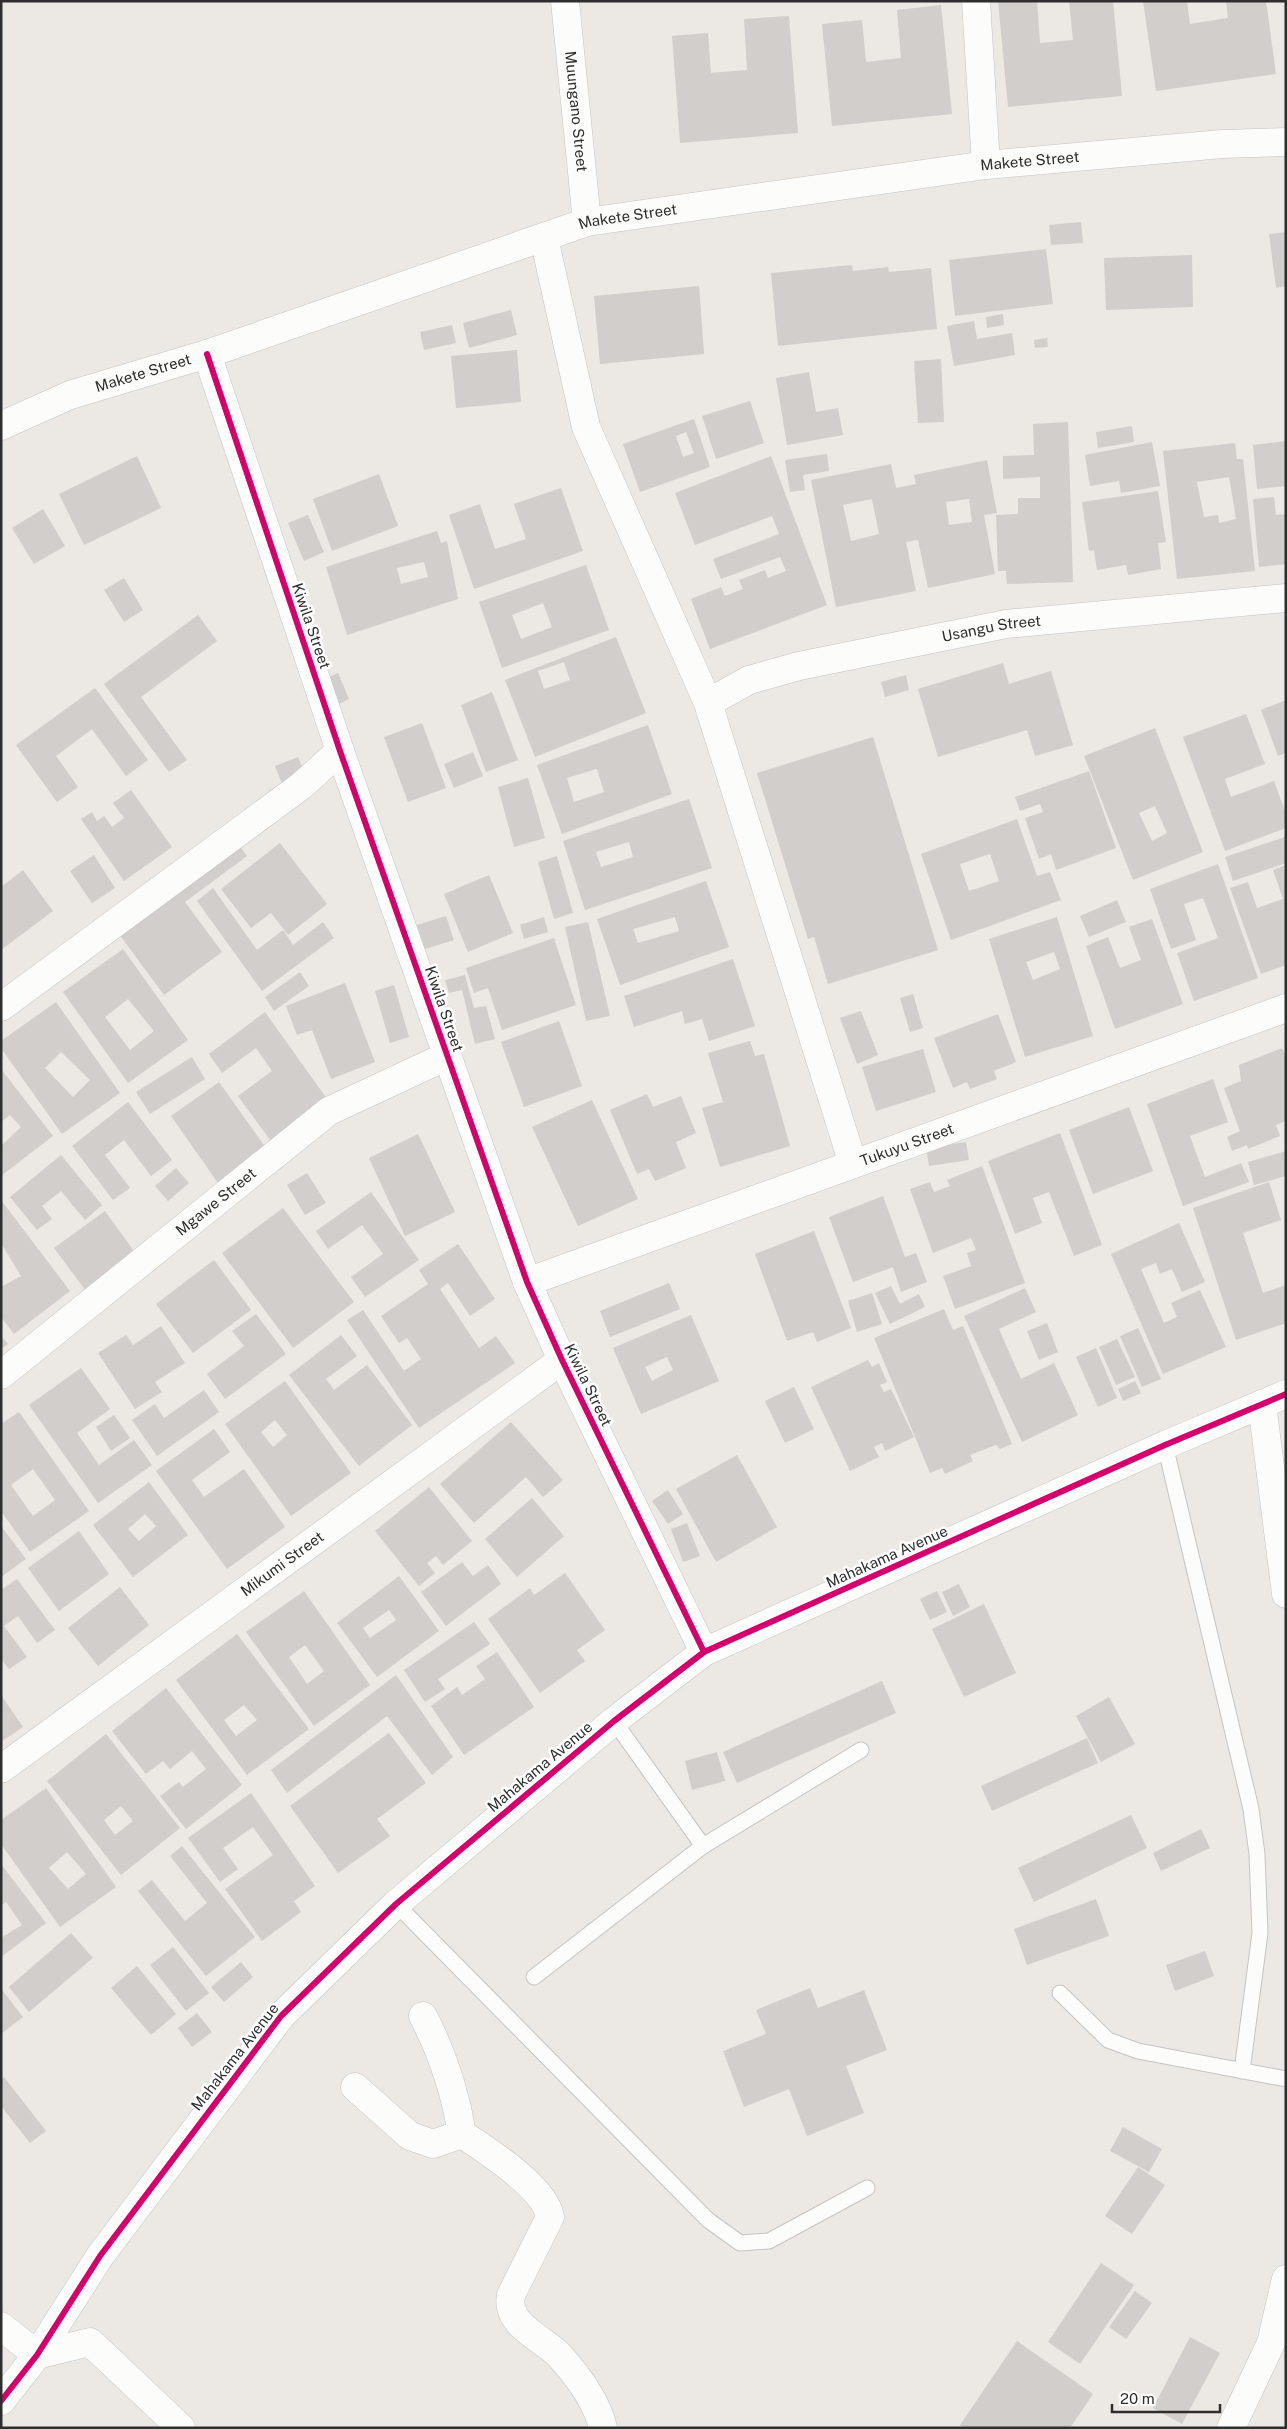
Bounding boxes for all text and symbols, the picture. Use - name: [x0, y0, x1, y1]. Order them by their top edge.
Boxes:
- street label: Muungano Street: [562, 50, 591, 173]
- street label: Makete Street: [980, 148, 1080, 173]
- street label: Makete Street: [576, 200, 678, 232]
- street label: Makete Street: [93, 350, 193, 395]
- street label: Kiwila Street: [289, 581, 334, 671]
- street label: Usangu Street: [940, 612, 1042, 645]
- street label: Kiwila Street: [422, 964, 467, 1054]
- street label: Tukuyu Street: [858, 1120, 956, 1169]
- street label: Mgawe Street: [172, 1164, 259, 1239]
- street label: Kiwila Street: [561, 1341, 616, 1429]
- street label: Mahakama Avenue: [823, 1522, 950, 1591]
- street label: Mikumi Street: [237, 1528, 327, 1599]
- street label: Mahakama Avenue: [484, 1718, 595, 1815]
- street label: Mahakama Avenue: [187, 2000, 282, 2114]
- scale bar: [1112, 2382, 1220, 2414]
- text: 20 m: [1120, 2390, 1155, 2407]

